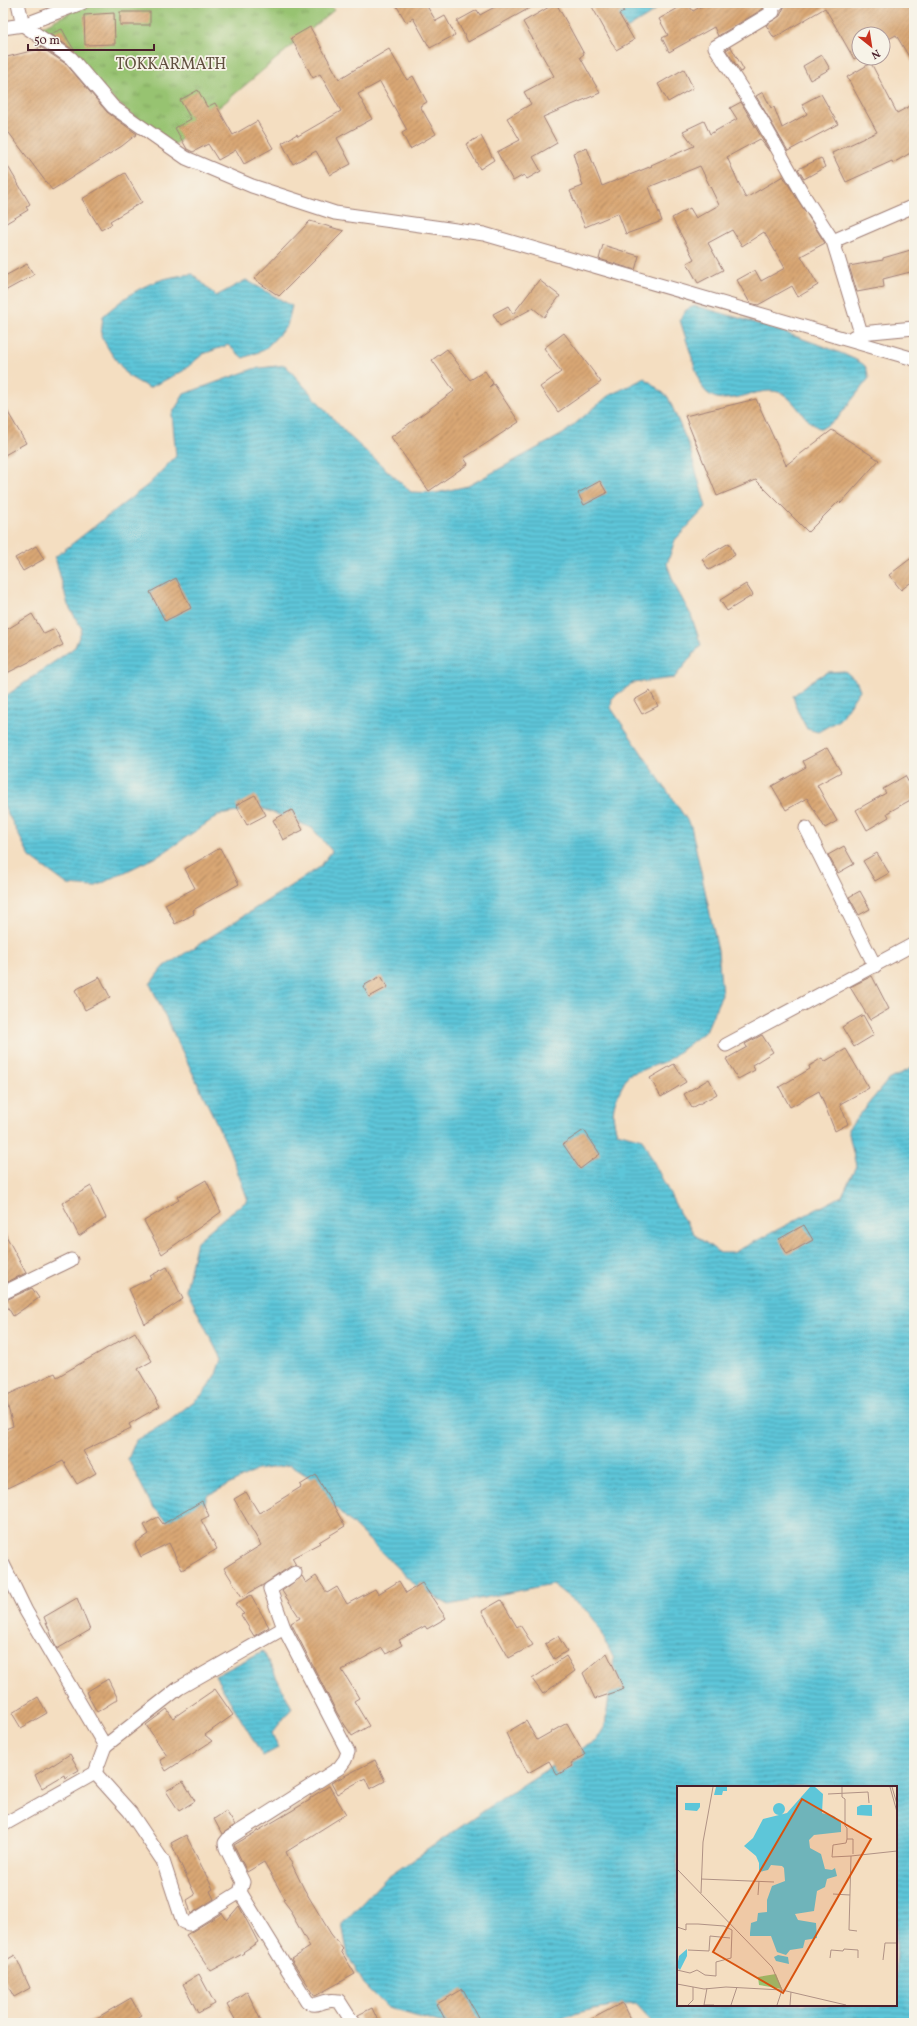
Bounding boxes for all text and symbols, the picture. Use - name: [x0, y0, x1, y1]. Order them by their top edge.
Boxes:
- scale bar: [28, 26, 154, 52]
- north arrow: [851, 26, 891, 66]
- text: 50 m: [34, 33, 60, 49]
- text: N: [868, 45, 882, 62]
- park label: TOKKARMATH: [116, 54, 226, 76]
- inset map: [677, 1786, 897, 2006]

